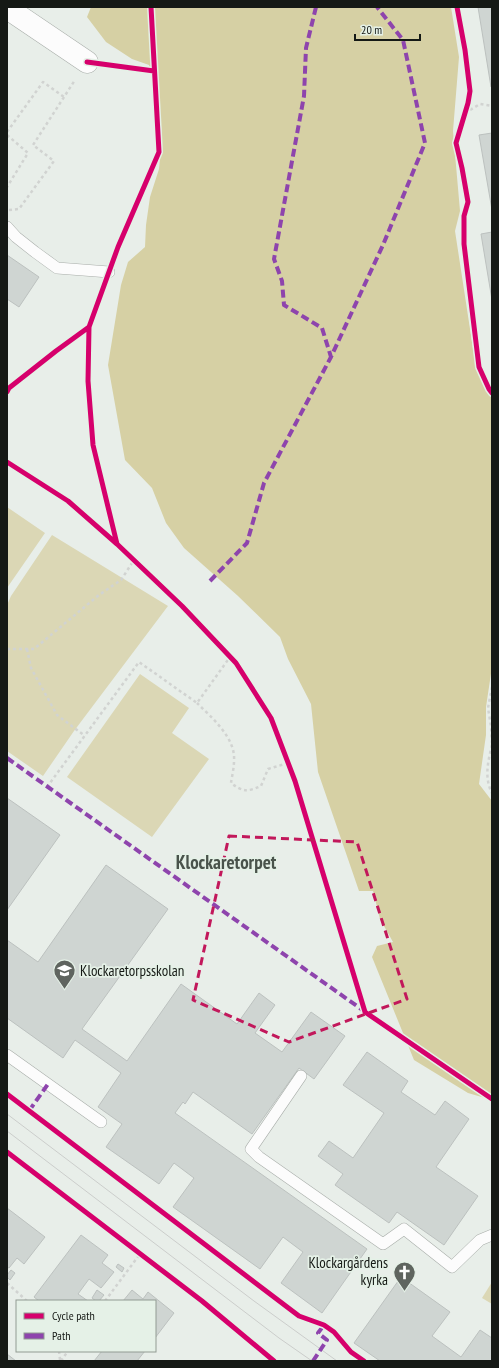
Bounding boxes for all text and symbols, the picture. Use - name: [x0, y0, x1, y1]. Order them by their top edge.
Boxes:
- scale bar: [355, 16, 420, 42]
- text: 20 m: [361, 22, 382, 37]
- district label: Klockaretorpet: [176, 850, 277, 874]
- school or university icon: Klockaretorpsskolan: [52, 958, 78, 991]
- place label: Klockaretorpsskolan: [80, 961, 184, 980]
- place label: Klockargårdens kyrka: [308, 1253, 388, 1289]
- church icon: Klockargårdens kyrka: [391, 1259, 417, 1292]
- legend: [16, 1300, 156, 1352]
- text: Cycle path: [52, 1308, 95, 1323]
- text: Path: [52, 1328, 70, 1343]

